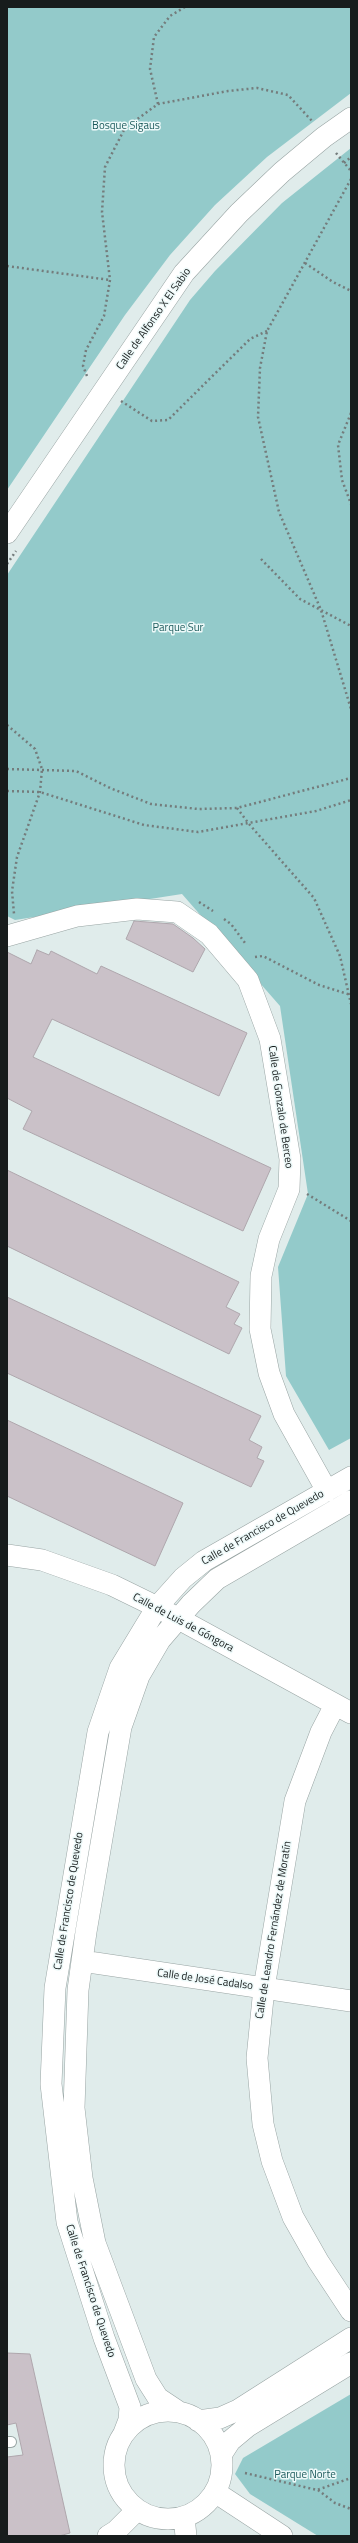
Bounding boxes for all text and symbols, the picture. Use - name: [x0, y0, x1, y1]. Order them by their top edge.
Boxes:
- park label: Bosque Sigaus: [92, 119, 160, 133]
- street label: Calle de Alfonso X El Sabio: [114, 266, 194, 372]
- park label: Parque Sur: [153, 621, 203, 635]
- street label: Calle de Gonzalo de Berceo: [265, 1045, 295, 1169]
- street label: Calle de Francisco de Quevedo: [199, 1487, 327, 1569]
- street label: Calle de Luis de Góngora: [130, 1591, 236, 1655]
- street label: Calle de Francisco de Quevedo: [52, 1831, 86, 1971]
- street label: Calle de Leandro Fernández de Moratín: [253, 1840, 295, 2020]
- street label: Calle de José Cadalso: [156, 1967, 254, 1993]
- street label: Calle de Francisco de Quevedo: [62, 2223, 118, 2359]
- park label: Parque Norte: [274, 2468, 336, 2482]

